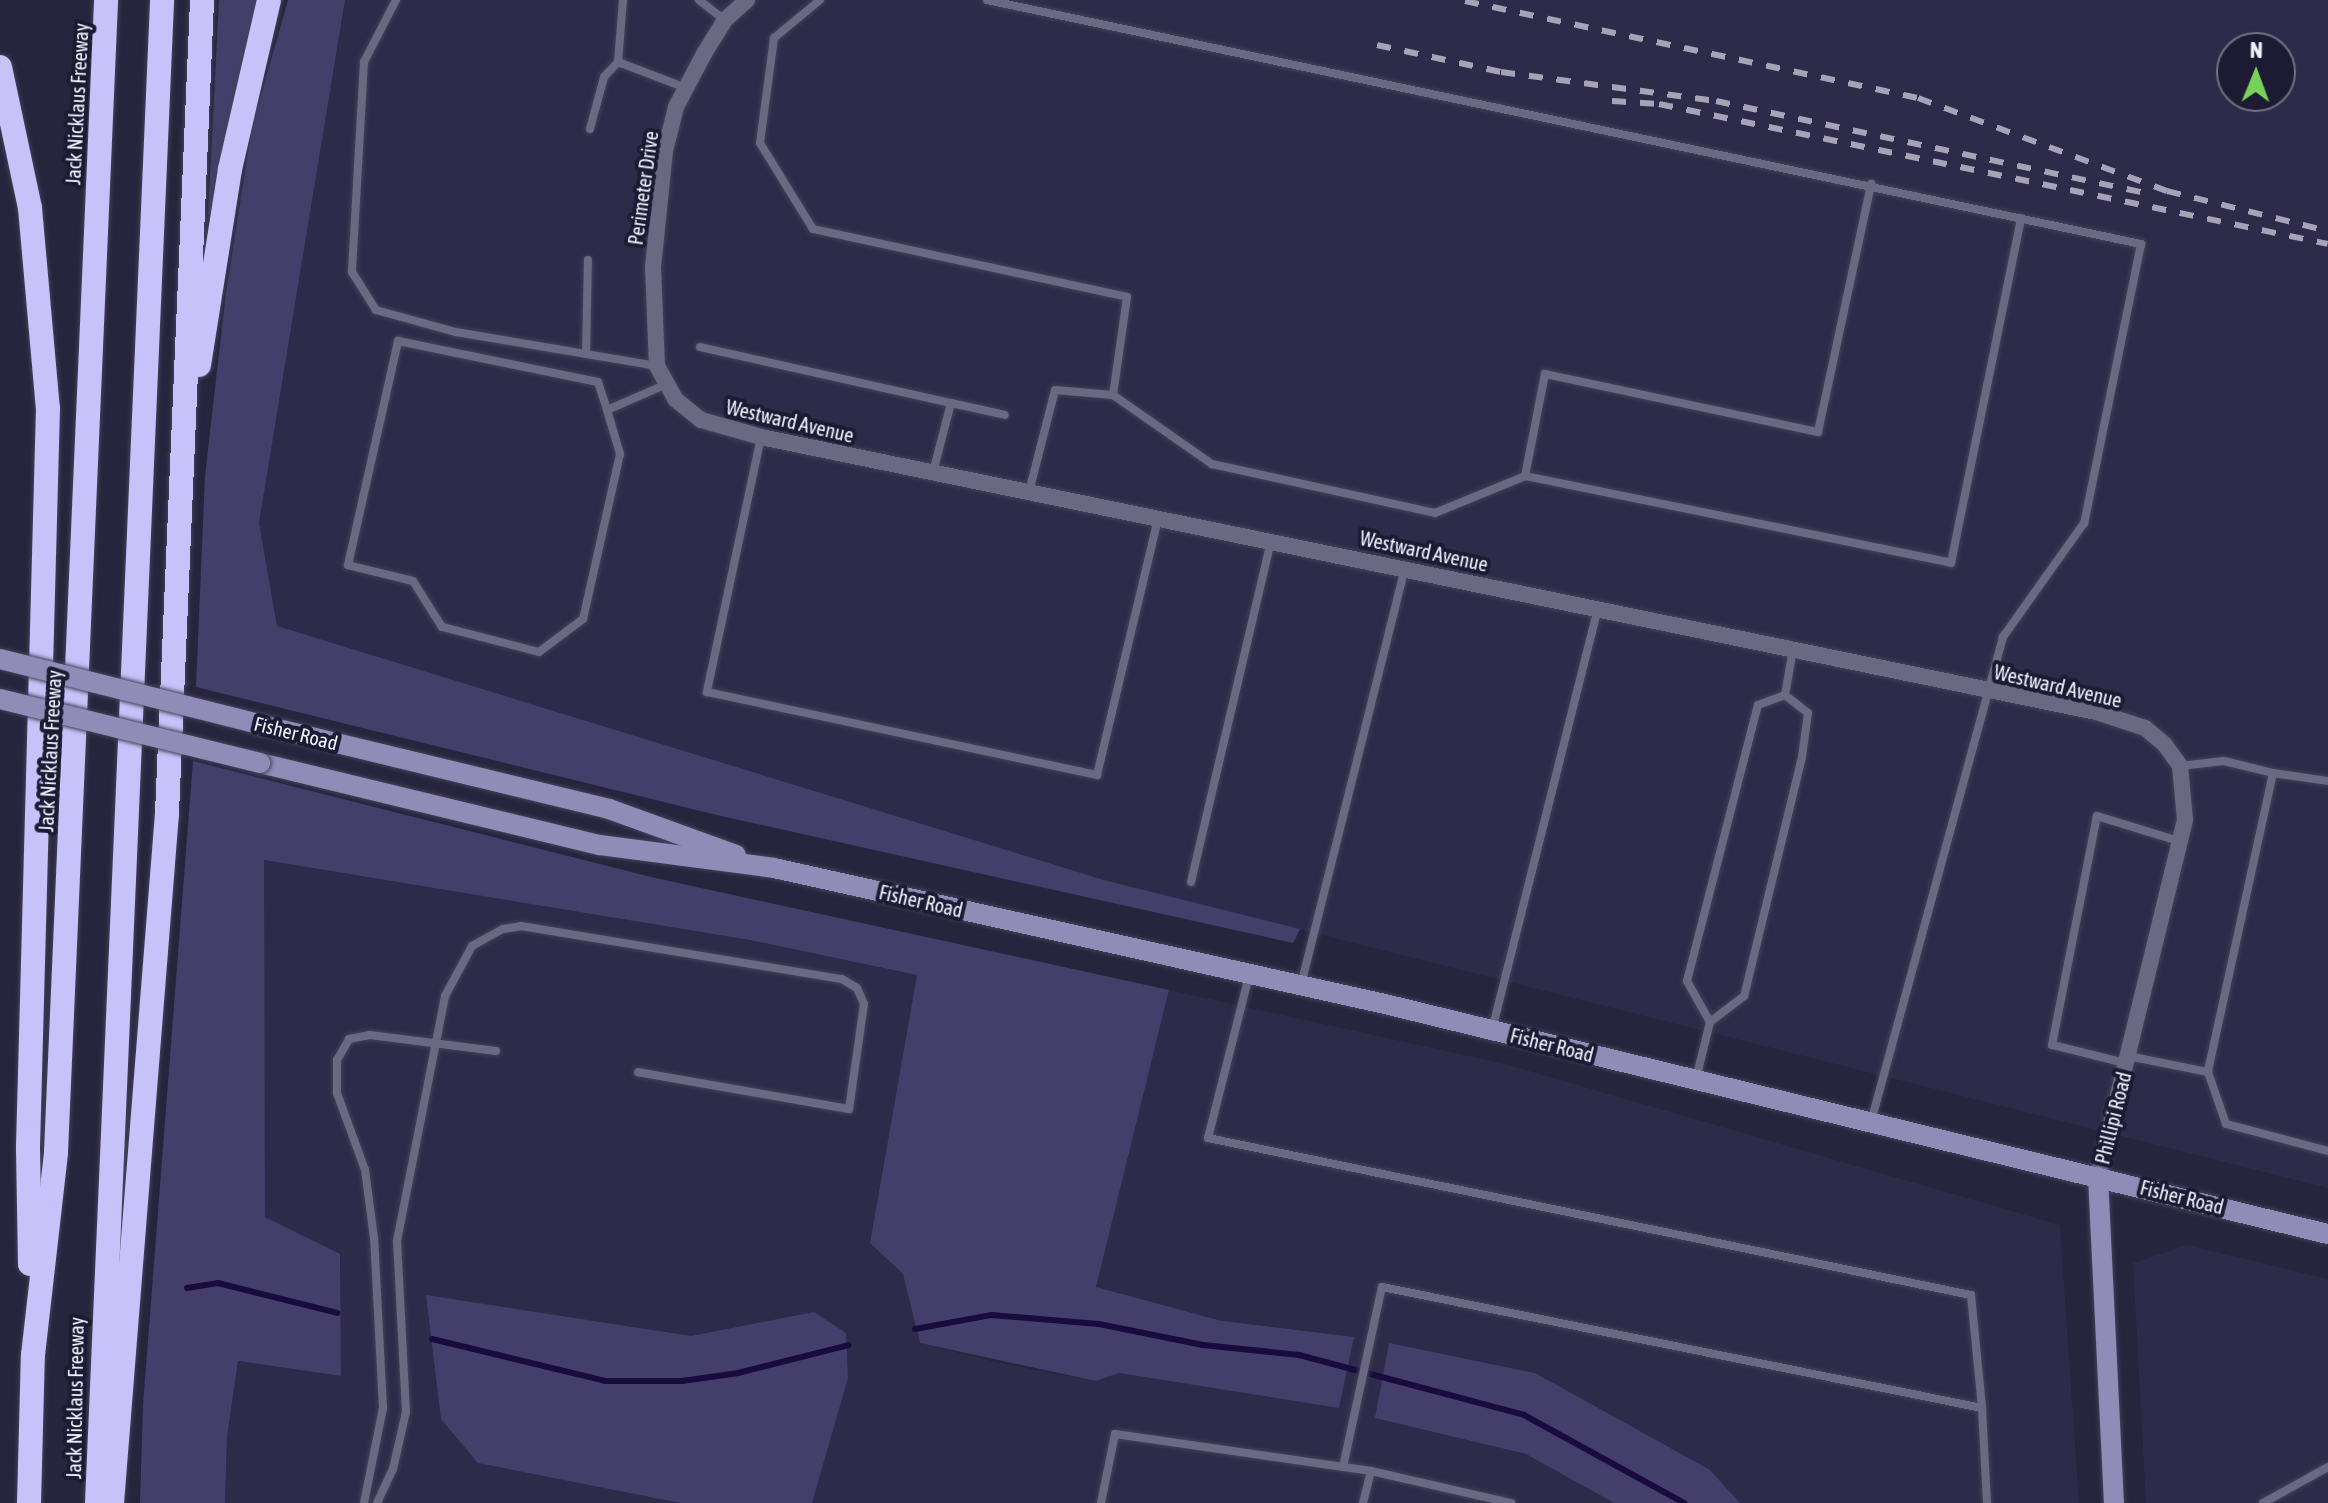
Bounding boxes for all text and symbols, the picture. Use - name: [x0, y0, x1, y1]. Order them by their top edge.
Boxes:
- street label: Jack Nicklaus Freeway: [61, 22, 93, 186]
- north arrow: [2216, 32, 2296, 112]
- text: N: [2250, 37, 2263, 63]
- street label: Perimeter Drive: [623, 130, 663, 246]
- street label: Westward Avenue: [724, 395, 856, 447]
- street label: Westward Avenue: [1358, 526, 1490, 576]
- street label: Westward Avenue: [1992, 660, 2124, 712]
- street label: Jack Nicklaus Freeway: [34, 669, 66, 833]
- street label: Fisher Road: [252, 711, 340, 755]
- street label: Fisher Road: [877, 880, 965, 922]
- street label: Fisher Road: [1508, 1023, 1596, 1067]
- street label: Phillipi Road: [2090, 1069, 2136, 1167]
- street label: Fisher Road: [2138, 1175, 2226, 1219]
- street label: Jack Nicklaus Freeway: [62, 1317, 88, 1479]

